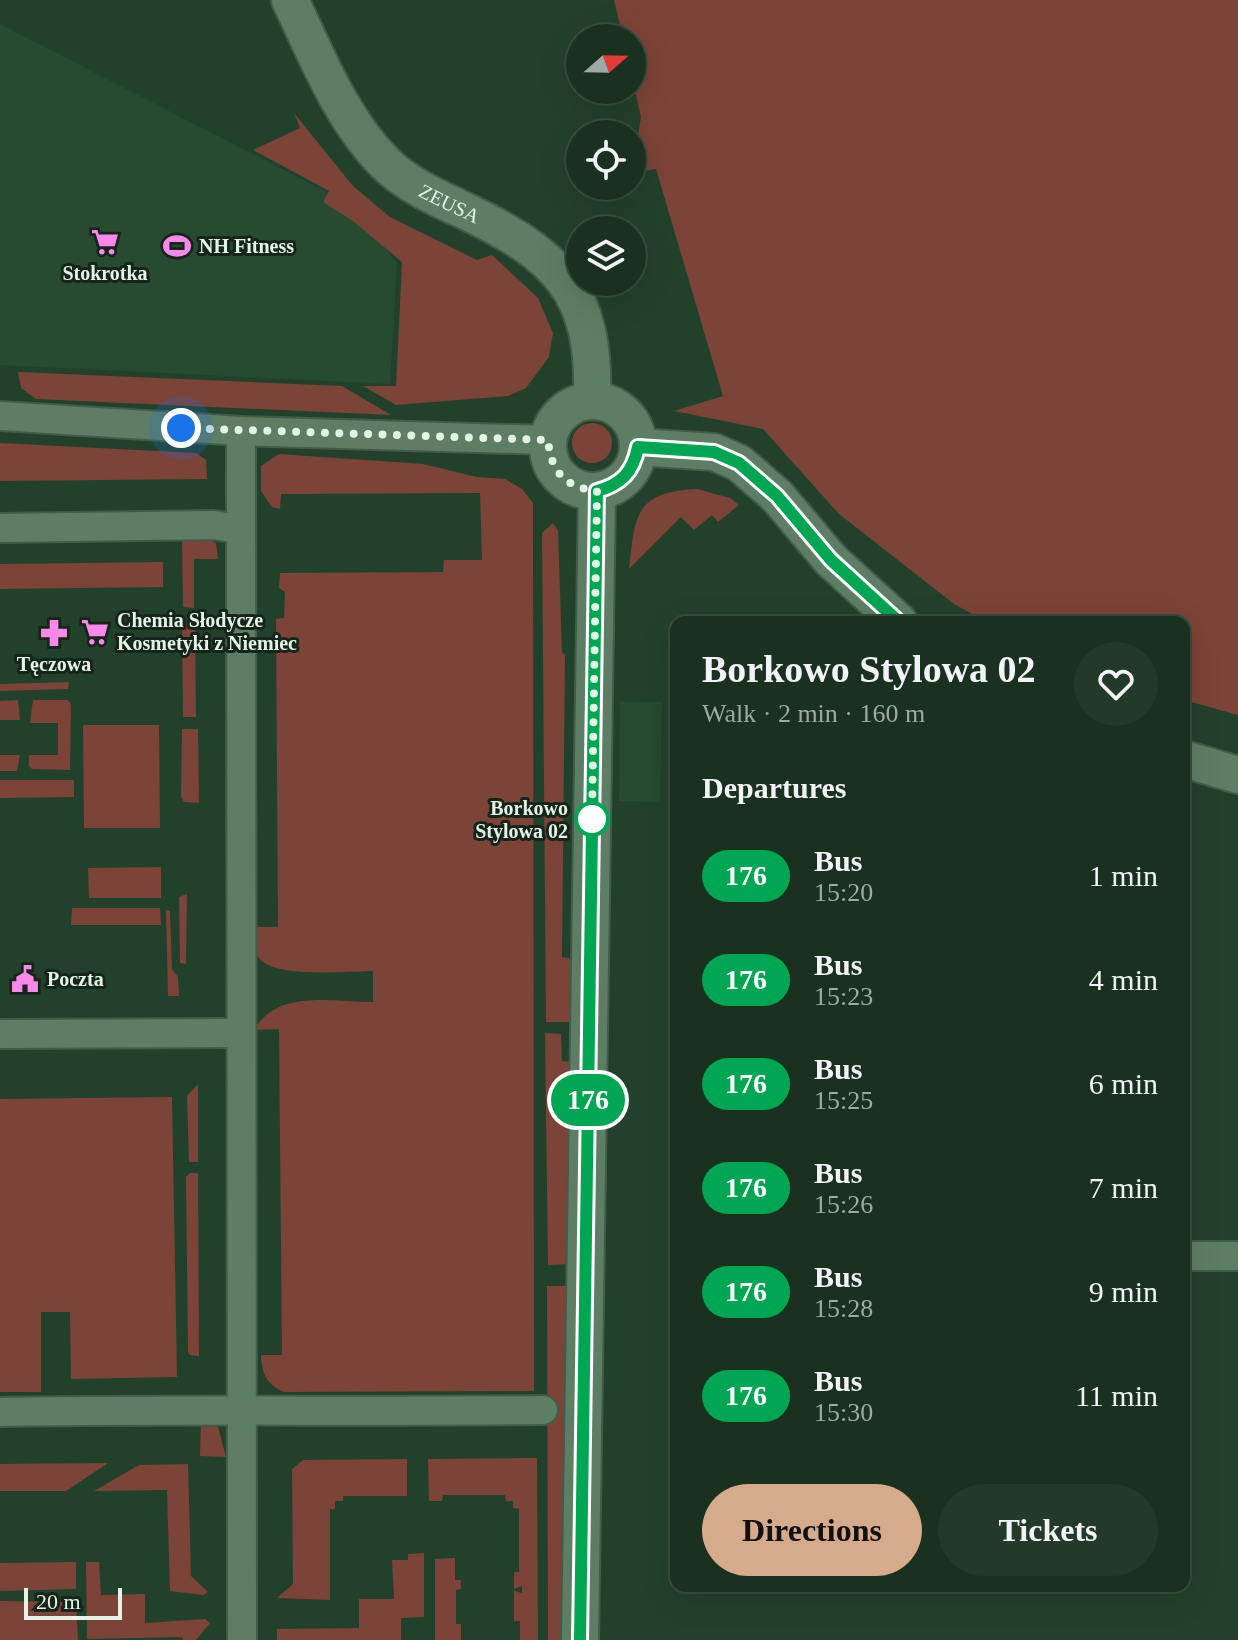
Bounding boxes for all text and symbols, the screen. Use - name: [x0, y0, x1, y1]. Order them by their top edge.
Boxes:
- north arrow: [566, 24, 646, 104]
- map controls: [566, 24, 646, 296]
- button: locate: [566, 120, 646, 200]
- street label: ZEUSA: [415, 179, 484, 228]
- button: layers: [566, 216, 646, 296]
- supermarket icon: Stokrotka: [90, 227, 120, 257]
- sports icon: NH Fitness: [162, 231, 192, 261]
- place label: NH Fitness: [199, 235, 294, 257]
- place label: Stokrotka: [62, 262, 148, 284]
- your location: [161, 408, 201, 448]
- place label: Chemia Słodycze Kosmetyki z Niemiec: [117, 609, 297, 655]
- supermarket icon: Chemia Słodycze Kosmetyki z Niemiec: [80, 617, 110, 647]
- pharmacy icon: Tęczowa: [39, 618, 69, 648]
- button: heart: [1074, 642, 1158, 726]
- text: Borkowo Stylowa 02: [702, 648, 1036, 690]
- place label: Tęczowa: [17, 653, 91, 676]
- text: Walk · 2 min · 160 m: [702, 699, 925, 728]
- text: Departures: [702, 771, 846, 804]
- place label: Borkowo Stylowa 02: [475, 797, 568, 843]
- marker: Borkowo Stylowa 02: [575, 802, 609, 836]
- text: Bus: [814, 844, 862, 877]
- text: 1 min: [1089, 859, 1158, 892]
- text: 176: [725, 860, 767, 891]
- text: 15:20: [814, 878, 873, 907]
- text: Bus: [814, 948, 862, 981]
- text: 4 min: [1089, 963, 1158, 996]
- public building icon: Poczta: [10, 964, 40, 994]
- text: 176: [725, 964, 767, 995]
- place label: Poczta: [47, 968, 104, 990]
- text: 15:23: [814, 982, 873, 1011]
- text: Bus: [814, 1052, 862, 1085]
- text: 6 min: [1089, 1067, 1158, 1100]
- text: 176: [725, 1068, 767, 1099]
- line badge: 176: [542, 1074, 634, 1126]
- text: 176: [567, 1084, 609, 1115]
- text: 15:25: [814, 1086, 873, 1115]
- text: Bus: [814, 1156, 862, 1189]
- text: 7 min: [1089, 1171, 1158, 1204]
- text: 176: [725, 1172, 767, 1203]
- text: 15:26: [814, 1190, 873, 1219]
- text: Bus: [814, 1260, 862, 1293]
- text: 9 min: [1089, 1275, 1158, 1308]
- text: 176: [725, 1276, 767, 1307]
- text: 15:28: [814, 1294, 873, 1323]
- text: Bus: [814, 1364, 862, 1397]
- text: 11 min: [1075, 1379, 1158, 1412]
- text: 176: [725, 1380, 767, 1411]
- text: 15:30: [814, 1398, 873, 1427]
- button: Directions: [702, 1484, 922, 1576]
- button: Tickets: [938, 1484, 1158, 1576]
- scale bar: [24, 1584, 122, 1620]
- text: 20 m: [36, 1589, 81, 1614]

